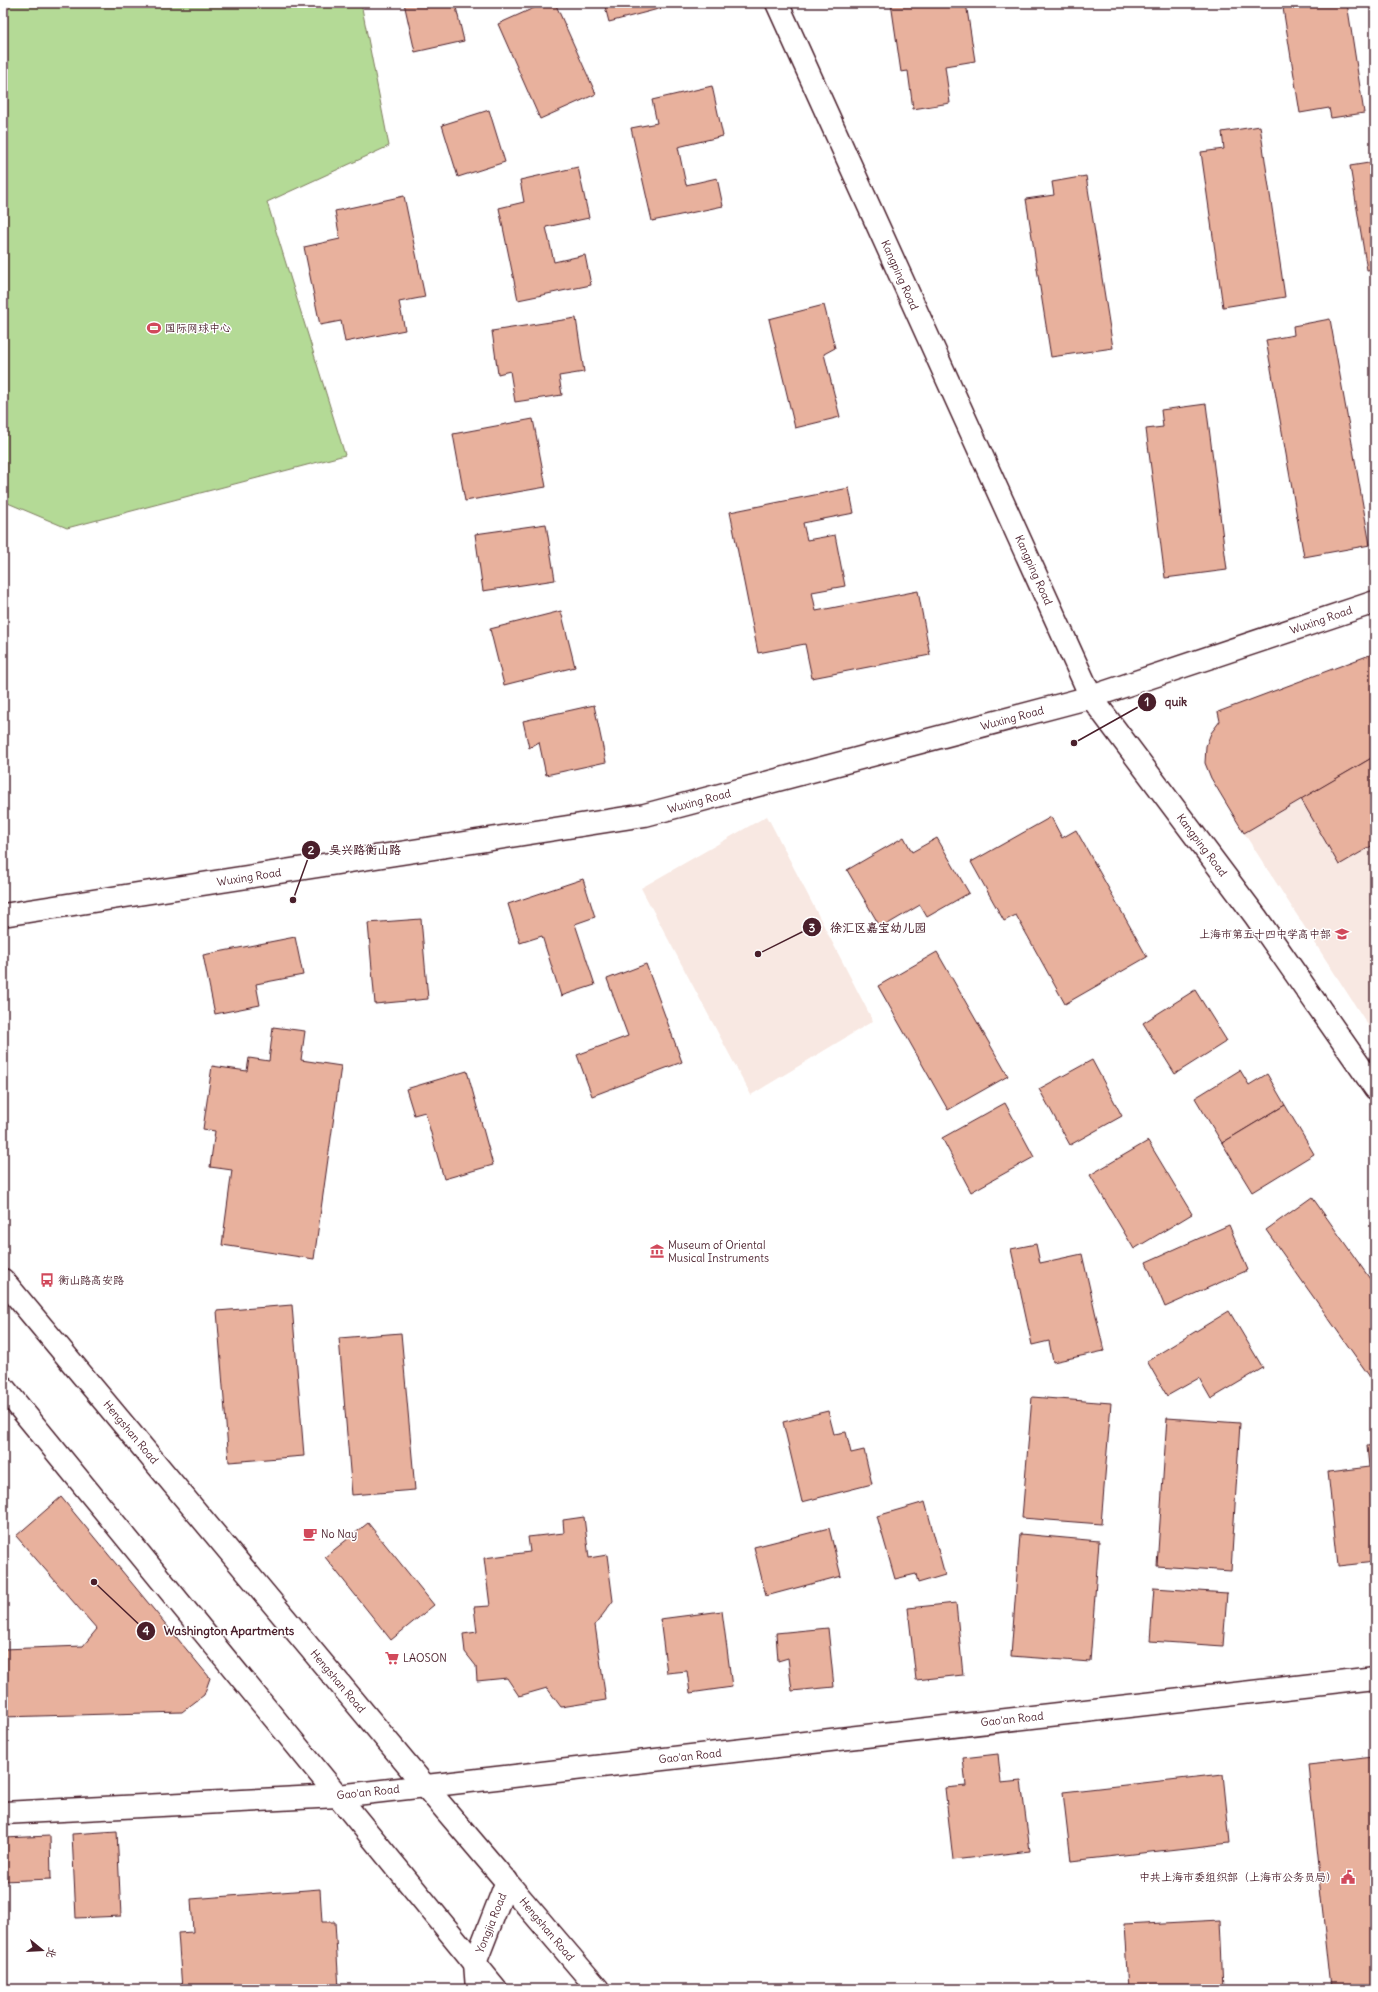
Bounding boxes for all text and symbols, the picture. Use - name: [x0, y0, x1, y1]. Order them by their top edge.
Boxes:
- street label: Kangping Road: [878, 238, 922, 313]
- sports icon: 国际网球中心: [146, 320, 162, 336]
- place label: 国际网球中心: [165, 321, 231, 335]
- street label: Kangping Road: [1012, 533, 1056, 608]
- street label: Wuxing Road: [1288, 603, 1354, 637]
- callout: quik: [1137, 690, 1195, 714]
- text: 1: [1145, 694, 1149, 709]
- text: quik: [1165, 694, 1187, 710]
- street label: Wuxing Road: [979, 703, 1046, 733]
- street label: Wuxing Road: [666, 786, 733, 816]
- street label: Kangping Road: [1174, 811, 1231, 880]
- callout: 吴兴路衡山路: [301, 838, 409, 862]
- text: 2: [308, 842, 315, 857]
- text: 吴兴路衡山路: [329, 842, 401, 857]
- street label: Wuxing Road: [216, 865, 283, 889]
- callout: 徐汇区嘉宝幼儿园: [802, 915, 934, 939]
- text: 3: [809, 920, 816, 935]
- text: 徐汇区嘉宝幼儿园: [830, 920, 926, 935]
- school or university icon: 上海市第五十四中学高中部: [1334, 926, 1350, 942]
- place label: 上海市第五十四中学高中部: [1199, 927, 1331, 941]
- place label: Museum of Oriental Musical Instruments: [668, 1238, 769, 1265]
- museum icon: Museum of Oriental Musical Instruments: [649, 1243, 665, 1259]
- bus stop icon: 衡山路高安路: [39, 1272, 55, 1288]
- place label: 衡山路高安路: [58, 1273, 124, 1287]
- street label: Hengshan Road: [100, 1397, 162, 1467]
- cafe icon: No Nay: [302, 1526, 318, 1542]
- place label: No Nay: [321, 1527, 357, 1541]
- callout: Washington Apartments: [136, 1619, 302, 1643]
- text: 4: [143, 1623, 150, 1638]
- text: Washington Apartments: [164, 1623, 295, 1639]
- street label: Hengshan Road: [307, 1646, 369, 1716]
- supermarket icon: LAOSON: [384, 1650, 400, 1666]
- place label: LAOSON: [403, 1651, 447, 1665]
- street label: Gao'an Road: [980, 1709, 1045, 1729]
- street label: Gao'an Road: [658, 1746, 723, 1766]
- street label: Gao'an Road: [336, 1782, 401, 1802]
- public building icon: 中共上海市委组织部（上海市公务员局）: [1340, 1869, 1356, 1885]
- place label: 中共上海市委组织部（上海市公务员局）: [1139, 1870, 1337, 1884]
- street label: Yongjia Road: [473, 1890, 510, 1955]
- street label: Hengshan Road: [516, 1894, 578, 1964]
- north arrow: [22, 1930, 62, 1970]
- text: 北: [43, 1946, 60, 1960]

